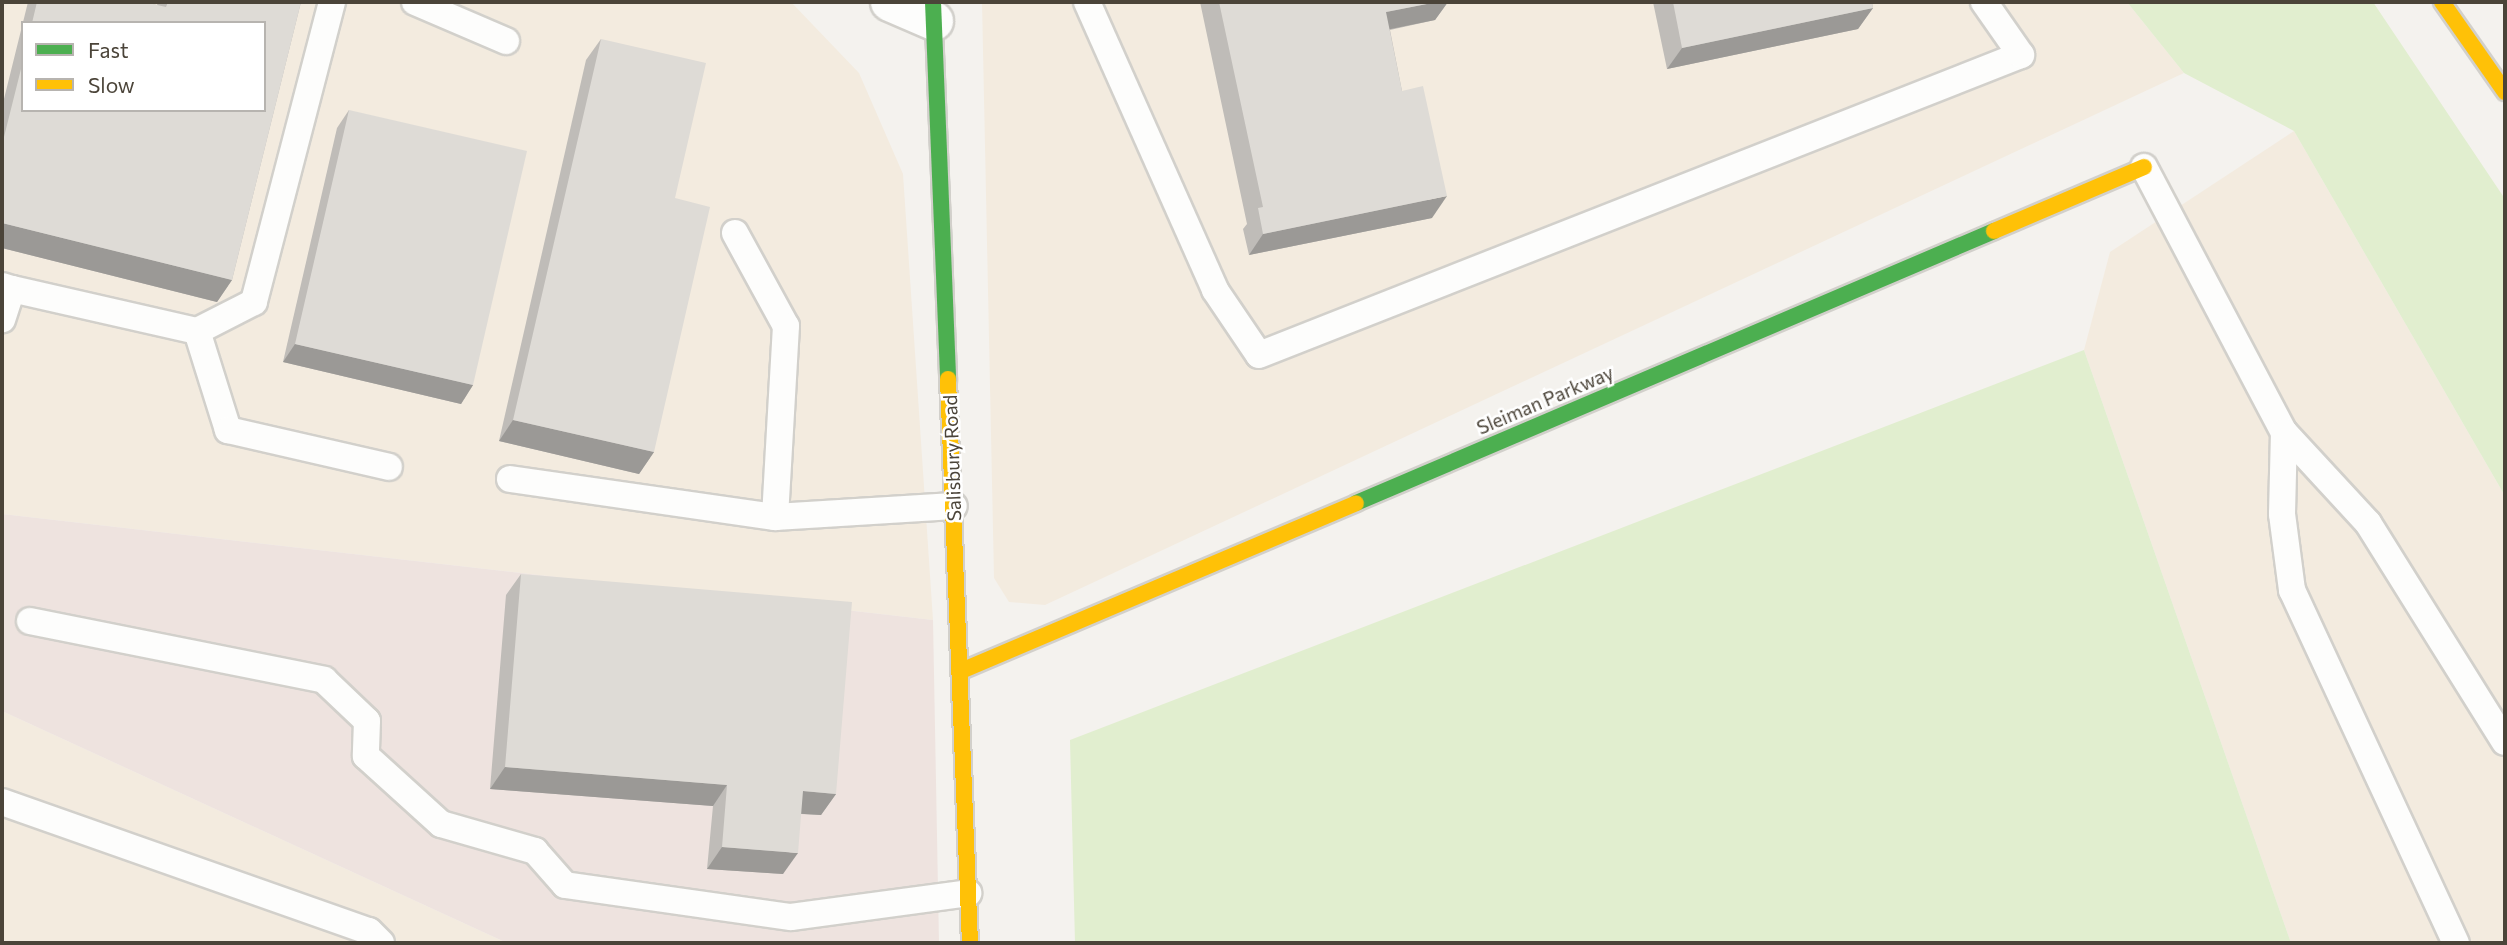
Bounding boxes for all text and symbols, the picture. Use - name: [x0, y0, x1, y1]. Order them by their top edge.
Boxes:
- legend: [21, 21, 266, 112]
- text: Fast: [88, 37, 129, 62]
- text: Slow: [88, 72, 135, 97]
- street label: Sleiman Parkway: [1473, 361, 1617, 439]
- street label: Salisbury Road: [938, 394, 966, 522]

